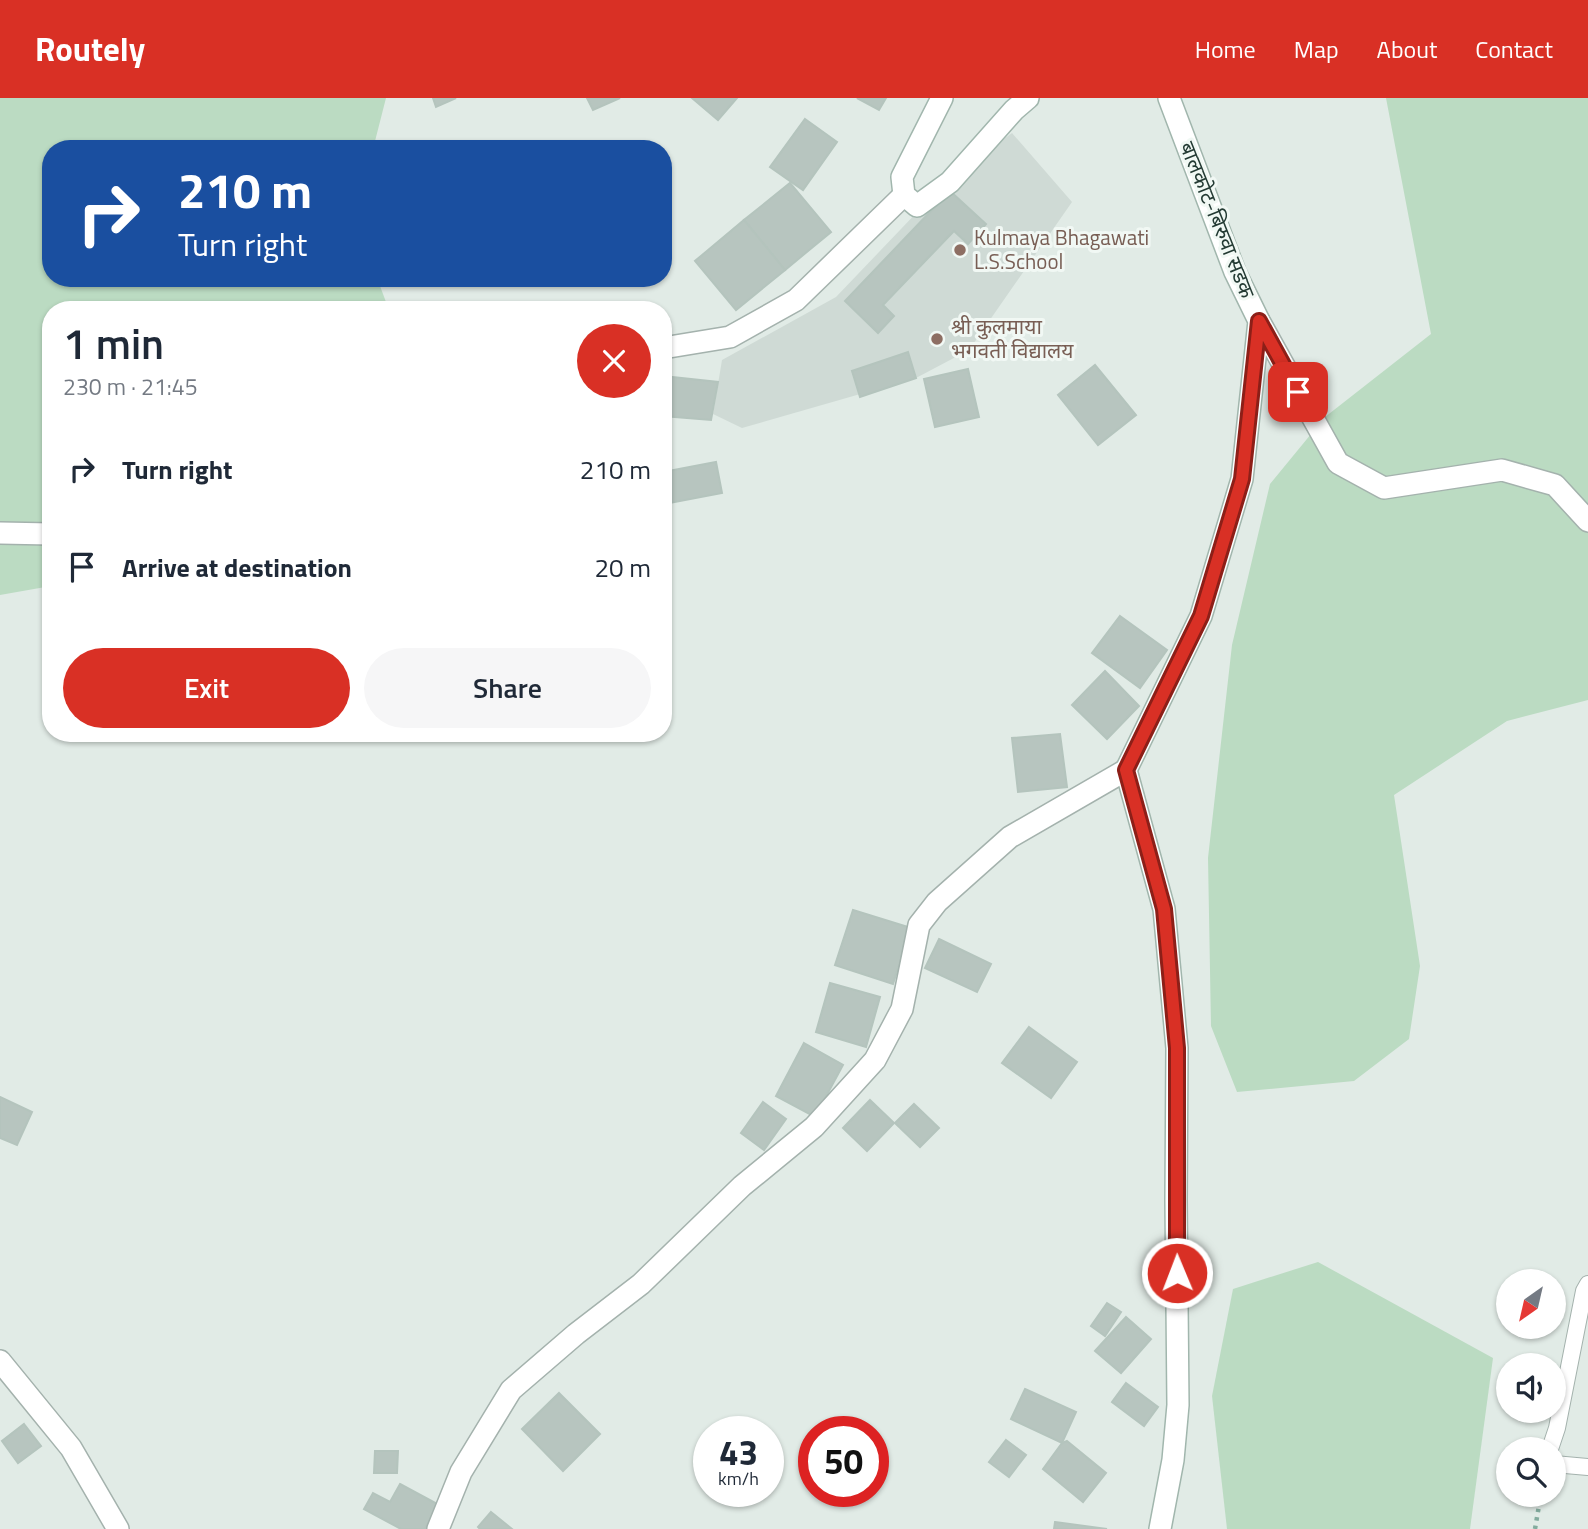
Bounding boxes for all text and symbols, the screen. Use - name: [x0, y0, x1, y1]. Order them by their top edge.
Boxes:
- text: Routely: [35, 24, 145, 74]
- text: Home: [1195, 31, 1256, 67]
- text: Map: [1294, 31, 1339, 67]
- text: About: [1377, 31, 1437, 67]
- text: Contact: [1475, 31, 1553, 67]
- street label: बालकोट-बिरुवा सडक: [1172, 137, 1264, 304]
- text: 210 m: [178, 152, 312, 227]
- icon: right: [63, 168, 154, 259]
- text: Turn right: [178, 220, 307, 268]
- place label: Kulmaya Bhagawati L.S.School: [974, 221, 1149, 277]
- marker: Kulmaya Bhagawati L.S.School: [952, 242, 968, 258]
- place label: श्री कुलमाया भगवती विद्यालय: [951, 310, 1074, 366]
- text: 1 min: [63, 311, 164, 375]
- button: close: [577, 324, 651, 398]
- marker: श्री कुलमाया भगवती विद्यालय: [929, 331, 945, 347]
- pin: [1268, 362, 1328, 422]
- text: 230 m · 21:45: [63, 369, 198, 404]
- icon: arrive: [1279, 373, 1317, 411]
- icon: right: [63, 450, 101, 488]
- text: Turn right: [122, 450, 233, 489]
- text: 210 m: [580, 450, 651, 489]
- icon: arrive: [63, 548, 101, 586]
- text: Arrive at destination: [122, 548, 352, 587]
- text: 20 m: [594, 548, 651, 587]
- button: Exit: [63, 648, 350, 728]
- button: Share: [364, 648, 651, 728]
- position arrow: [1140, 1236, 1214, 1310]
- north arrow: [1496, 1269, 1566, 1339]
- map controls: [1496, 1269, 1566, 1507]
- button: sound: [1496, 1353, 1566, 1423]
- speed limit sign: 50: [798, 1416, 889, 1507]
- text: 43: [719, 1425, 758, 1479]
- button: search: [1496, 1437, 1566, 1507]
- text: km/h: [718, 1465, 759, 1492]

